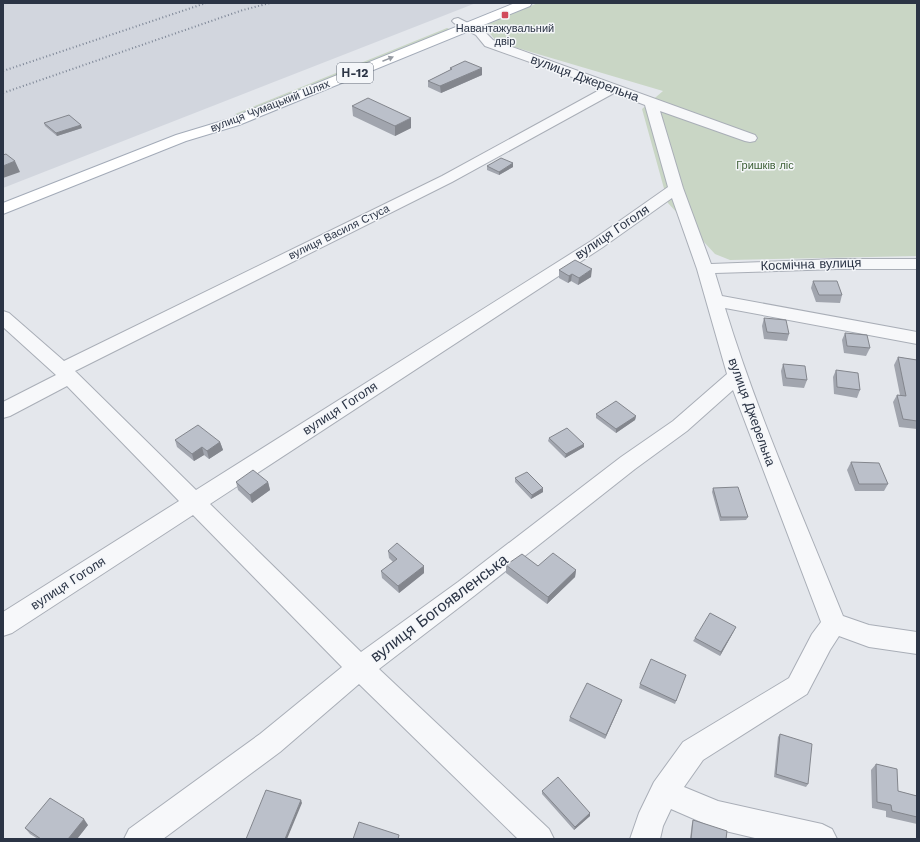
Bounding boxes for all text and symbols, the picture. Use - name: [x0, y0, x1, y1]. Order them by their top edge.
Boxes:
- marker: Навантажувальний двір: [500, 10, 510, 20]
- place label: Навантажувальний двір: [456, 22, 554, 48]
- street label: вулиця Джерельна: [529, 51, 642, 105]
- one-way arrow: [382, 56, 394, 62]
- road number: Н-12: [337, 63, 373, 83]
- street label: вулиця Чумацький Шлях: [209, 77, 332, 135]
- park label: Гришків ліс: [736, 159, 794, 172]
- street label: вулиця Василя Стуса: [286, 201, 392, 262]
- street label: вулиця Гоголя: [572, 202, 652, 262]
- street label: Космічна вулиця: [760, 255, 862, 273]
- street label: вулиця Джерельна: [725, 356, 779, 469]
- street label: вулиця Гоголя: [300, 378, 380, 438]
- street label: вулиця Богоявленська: [366, 550, 512, 666]
- street label: вулиця Гоголя: [28, 553, 108, 613]

